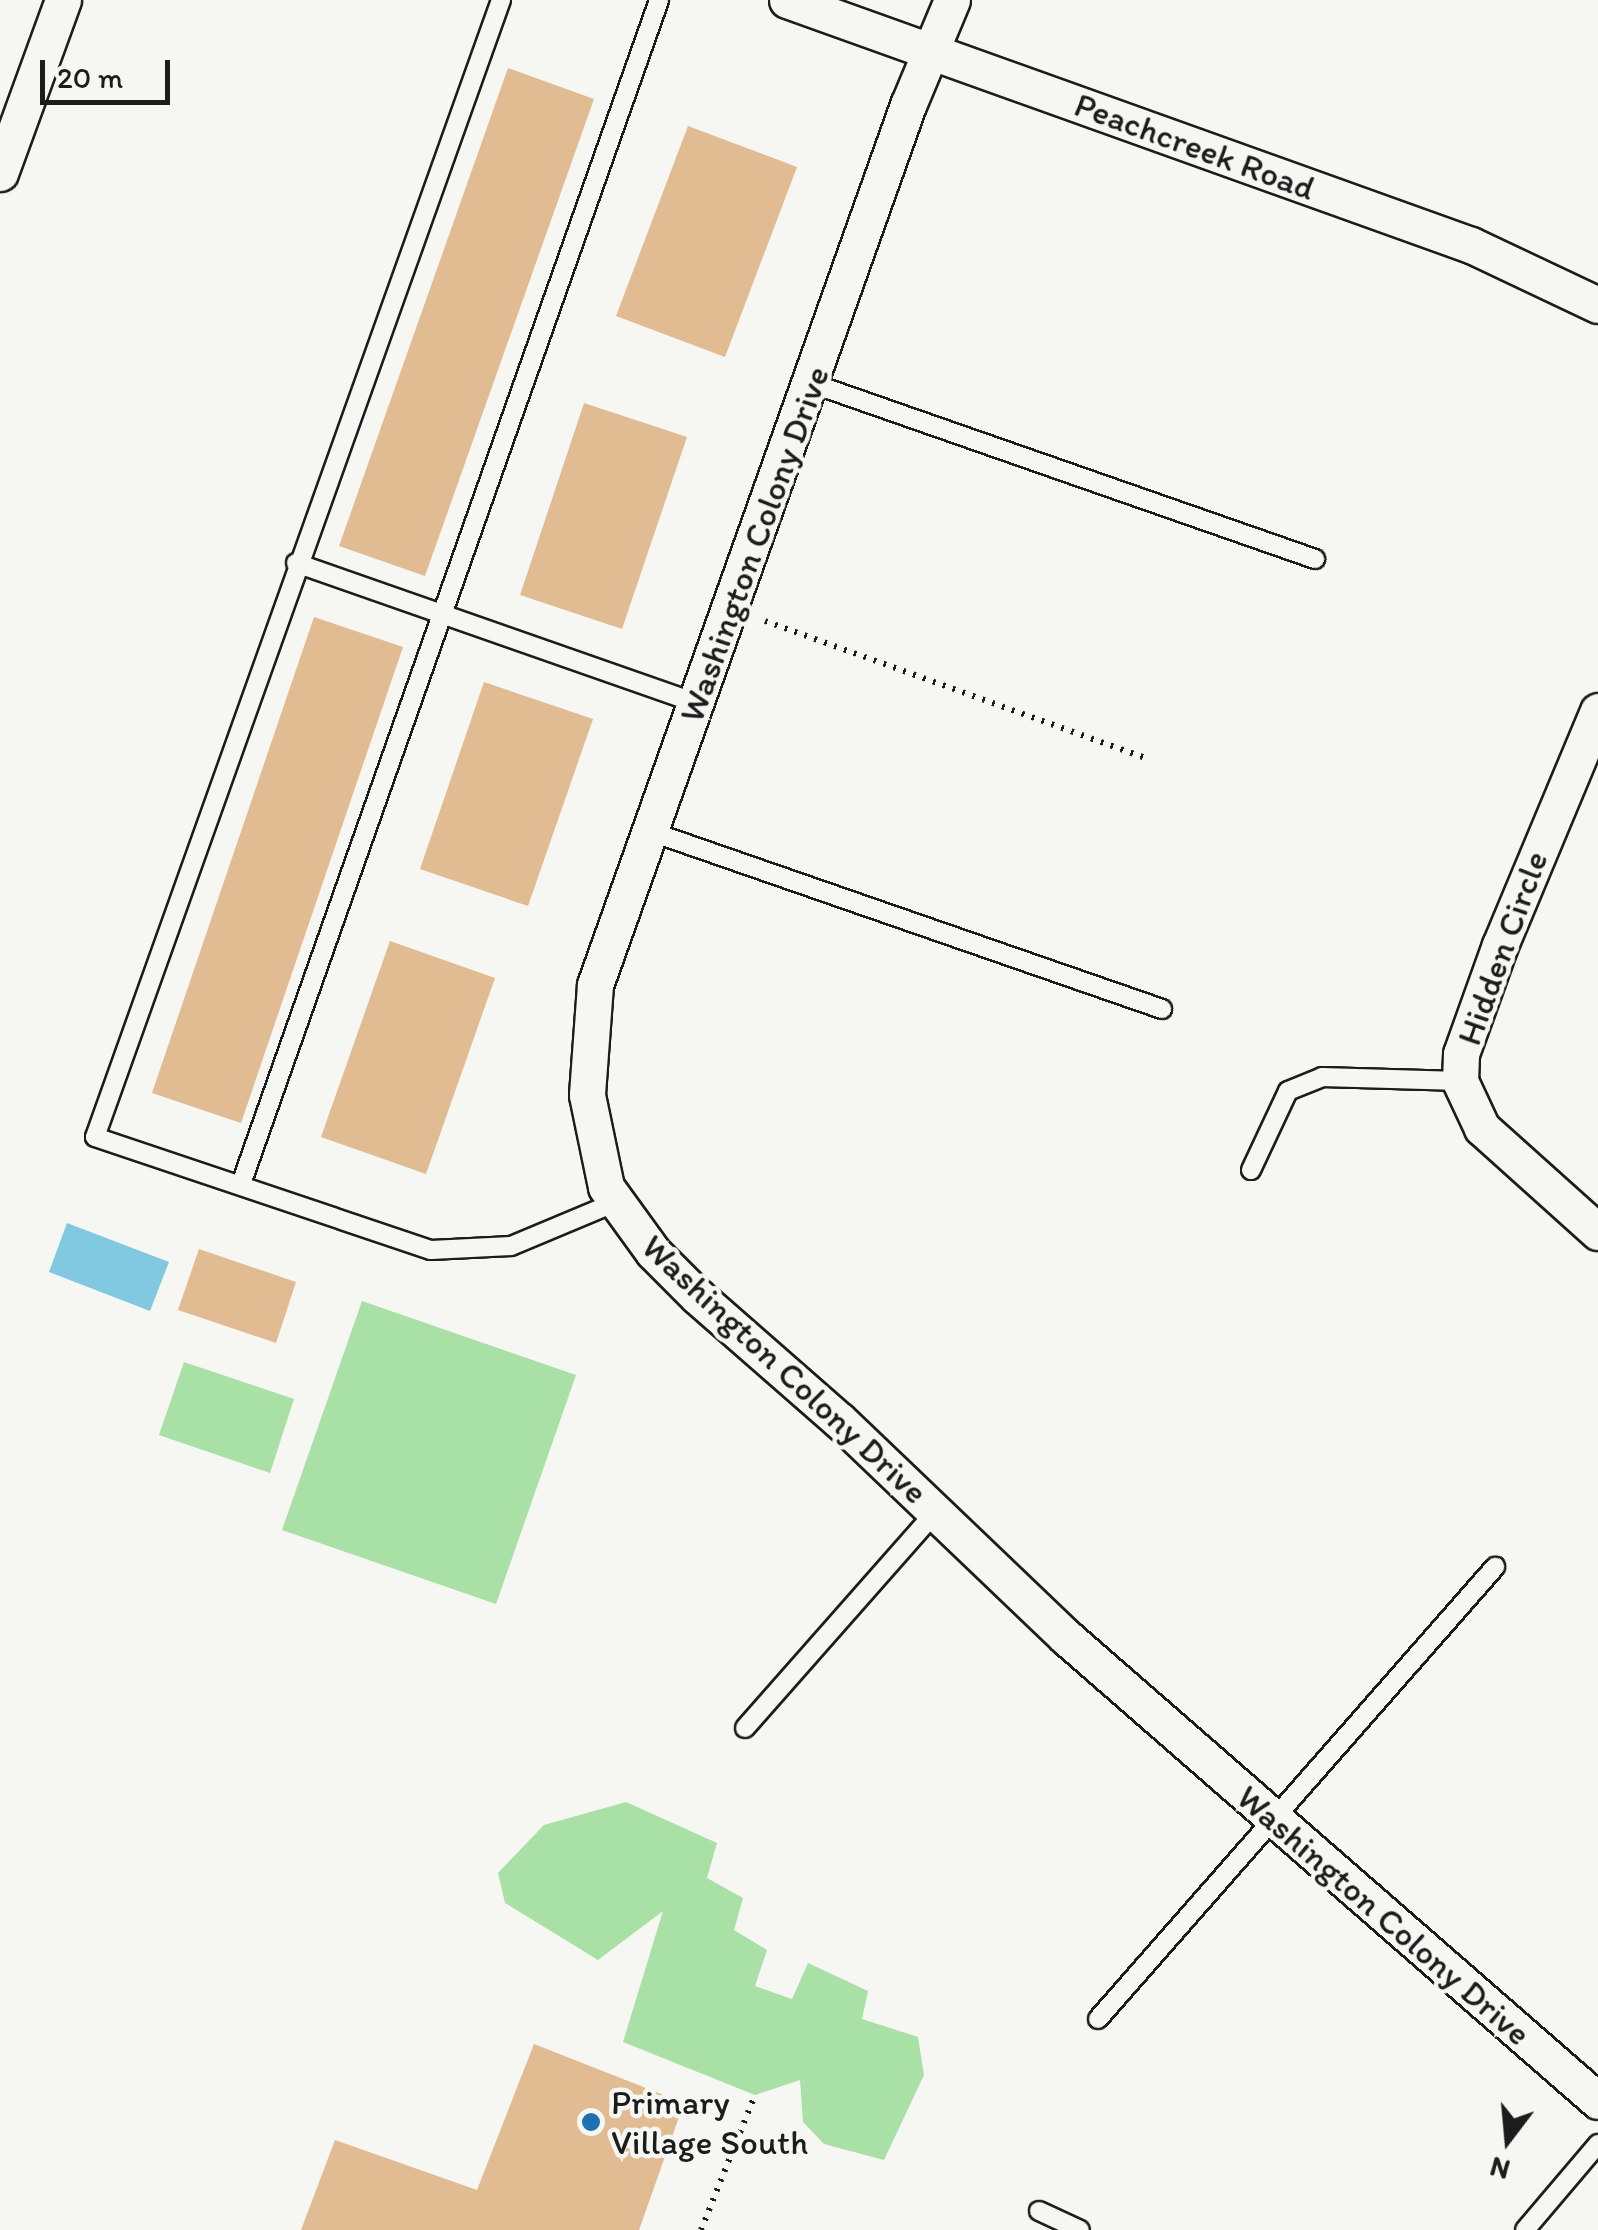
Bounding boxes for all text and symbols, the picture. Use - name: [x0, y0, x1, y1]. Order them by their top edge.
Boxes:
- scale bar: [45, 40, 175, 102]
- text: 20 m: [57, 59, 123, 96]
- street label: Peachcreek Road: [1069, 83, 1321, 209]
- street label: Washington Colony Drive: [670, 360, 838, 728]
- street label: Hidden Circle: [1447, 845, 1557, 1051]
- street label: Washington Colony Drive: [633, 1226, 937, 1512]
- street label: Washington Colony Drive: [1228, 1776, 1540, 2054]
- place label: Primary Village South: [611, 2081, 808, 2163]
- north arrow: [1458, 2090, 1558, 2190]
- marker: Primary Village South: [580, 2111, 602, 2133]
- text: N: [1486, 2150, 1514, 2188]

